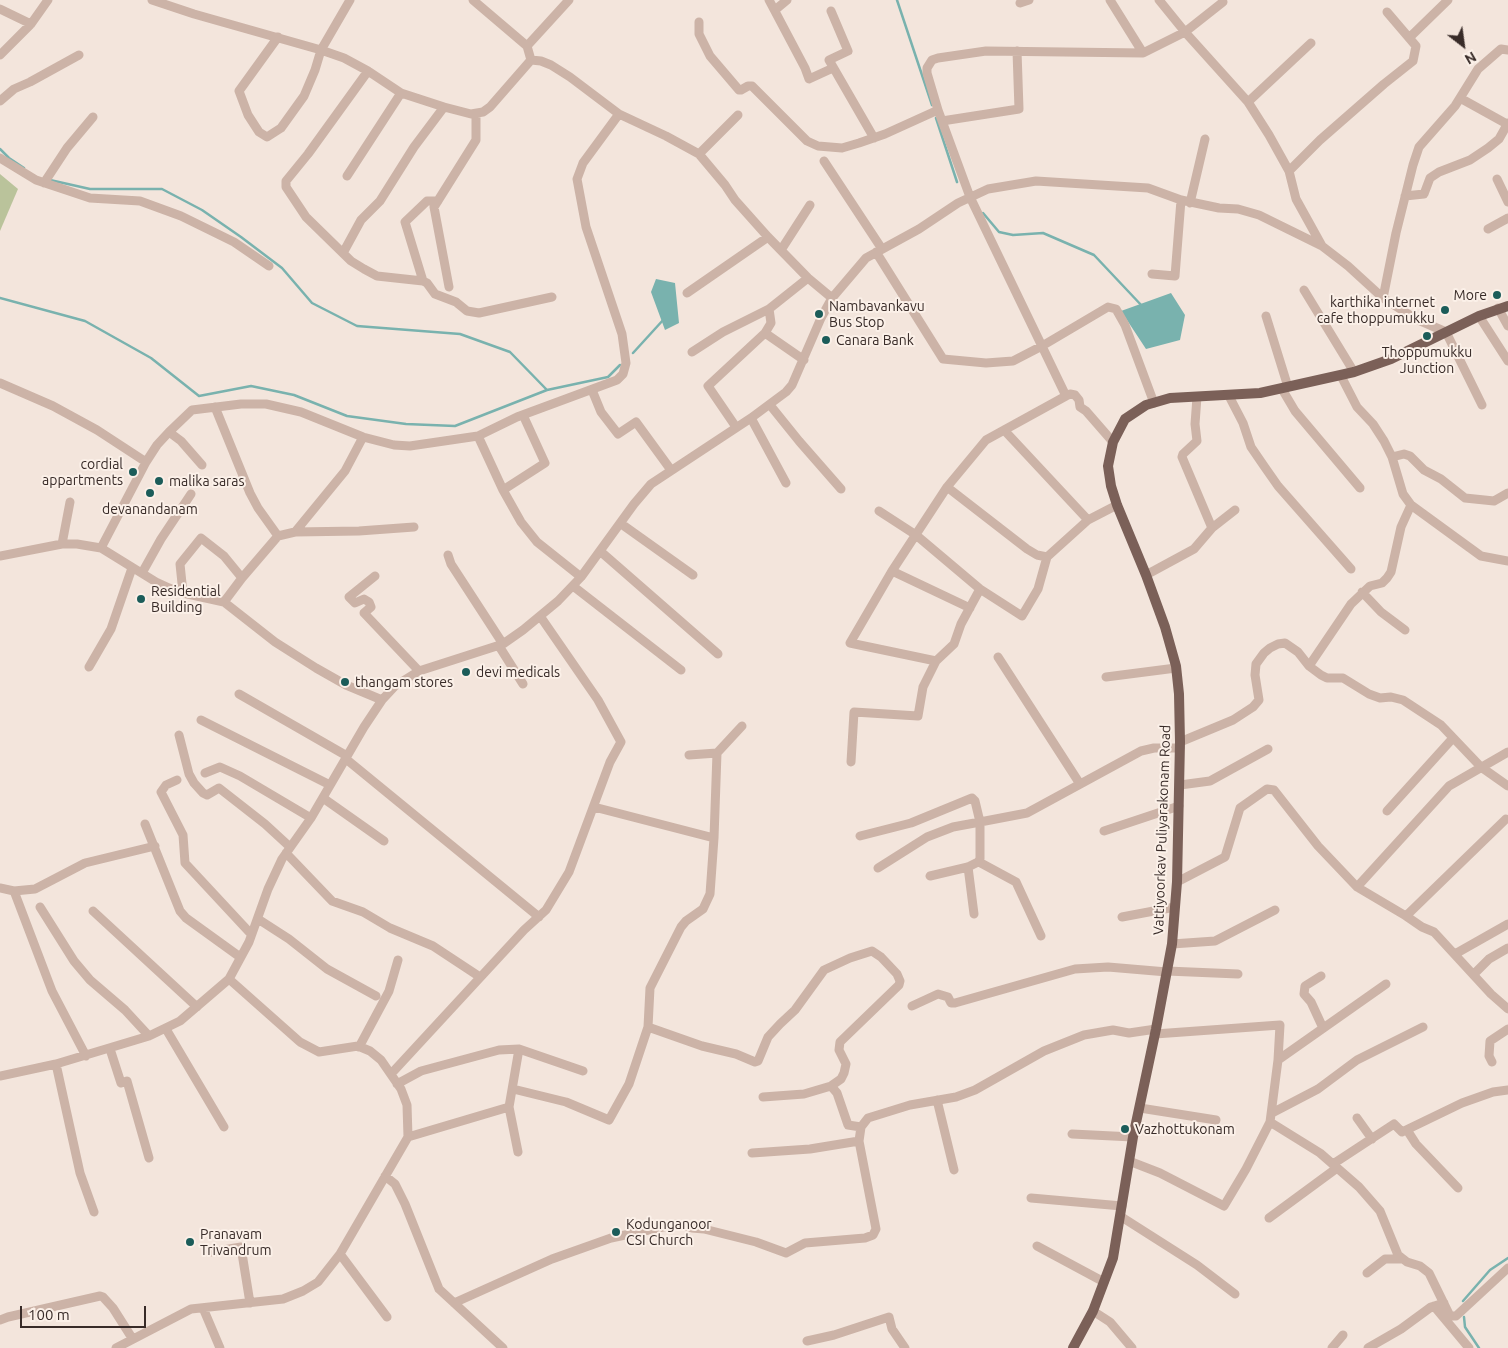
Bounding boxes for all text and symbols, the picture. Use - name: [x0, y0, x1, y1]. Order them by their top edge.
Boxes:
- north arrow: [1438, 20, 1488, 70]
- text: N: [1462, 48, 1479, 68]
- place label: More: [1454, 287, 1487, 303]
- marker: More: [1491, 289, 1503, 301]
- place label: karthika internet cafe thoppumukku: [1317, 294, 1435, 326]
- place label: Nambavankavu Bus Stop: [829, 298, 925, 331]
- marker: karthika internet cafe thoppumukku: [1439, 304, 1451, 316]
- marker: Nambavankavu Bus Stop: [813, 308, 825, 320]
- marker: Thoppumukku Junction: [1421, 330, 1433, 342]
- place label: Canara Bank: [836, 332, 914, 348]
- marker: Canara Bank: [820, 334, 832, 346]
- place label: Thoppumukku Junction: [1382, 344, 1472, 377]
- place label: cordial appartments: [42, 456, 123, 488]
- marker: cordial appartments: [127, 466, 139, 478]
- place label: malika saras: [169, 473, 245, 489]
- marker: malika saras: [153, 475, 165, 487]
- marker: devanandanam: [144, 487, 156, 499]
- place label: devanandanam: [102, 501, 198, 517]
- place label: Residential Building: [151, 583, 221, 616]
- marker: Residential Building: [135, 593, 147, 605]
- place label: devi medicals: [476, 664, 560, 680]
- marker: devi medicals: [460, 666, 472, 678]
- place label: thangam stores: [355, 674, 453, 690]
- marker: thangam stores: [339, 676, 351, 688]
- street label: Vattiyoorkav Puliyarakonam Road: [1150, 725, 1174, 935]
- place label: Vazhottukonam: [1135, 1121, 1235, 1137]
- marker: Vazhottukonam: [1119, 1123, 1131, 1135]
- place label: Kodunganoor CSI Church: [626, 1216, 712, 1248]
- place label: Pranavam Trivandrum: [200, 1226, 272, 1258]
- marker: Kodunganoor CSI Church: [610, 1226, 622, 1238]
- marker: Pranavam Trivandrum: [184, 1236, 196, 1248]
- scale bar: [22, 1296, 149, 1328]
- text: 100 m: [28, 1306, 70, 1323]

